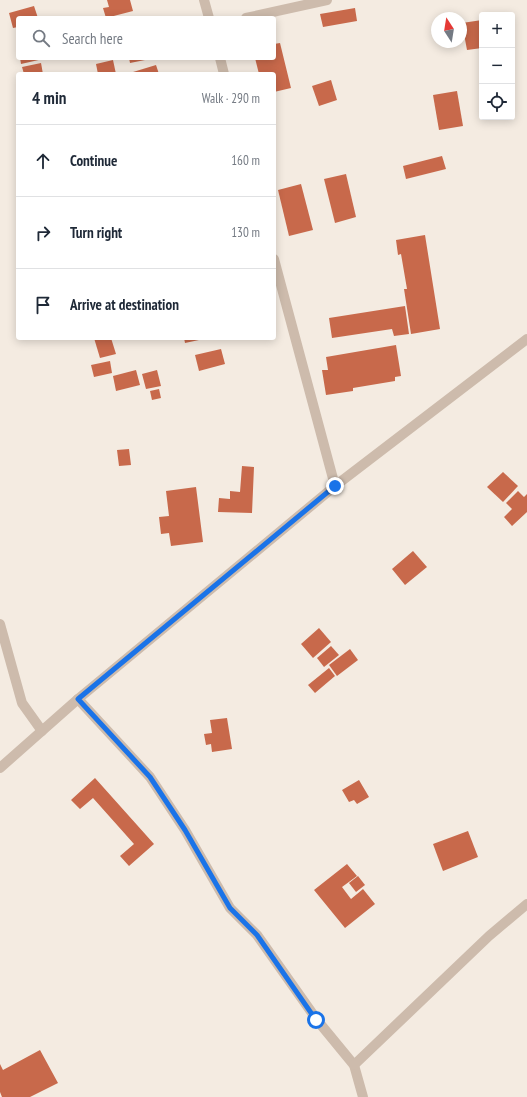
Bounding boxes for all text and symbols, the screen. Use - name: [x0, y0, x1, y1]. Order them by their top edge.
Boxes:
- north arrow: [431, 12, 467, 48]
- map controls: [479, 12, 515, 120]
- button: +: [479, 12, 515, 48]
- search box: [16, 16, 276, 60]
- icon: search: [30, 27, 52, 49]
- text: Search here: [62, 29, 123, 48]
- button: −: [479, 48, 515, 84]
- button: locate: [479, 84, 515, 120]
- text: 4 min: [32, 87, 66, 109]
- text: Walk · 290 m: [202, 90, 260, 107]
- icon: ahead: [32, 150, 54, 172]
- text: Continue: [70, 151, 117, 170]
- text: 160 m: [231, 152, 260, 169]
- icon: right: [32, 222, 54, 244]
- text: Turn right: [70, 223, 122, 242]
- text: 130 m: [231, 224, 260, 241]
- icon: arrive: [32, 294, 54, 316]
- text: Arrive at destination: [70, 295, 179, 314]
- route end: [326, 477, 344, 495]
- route start: [307, 1011, 325, 1029]

